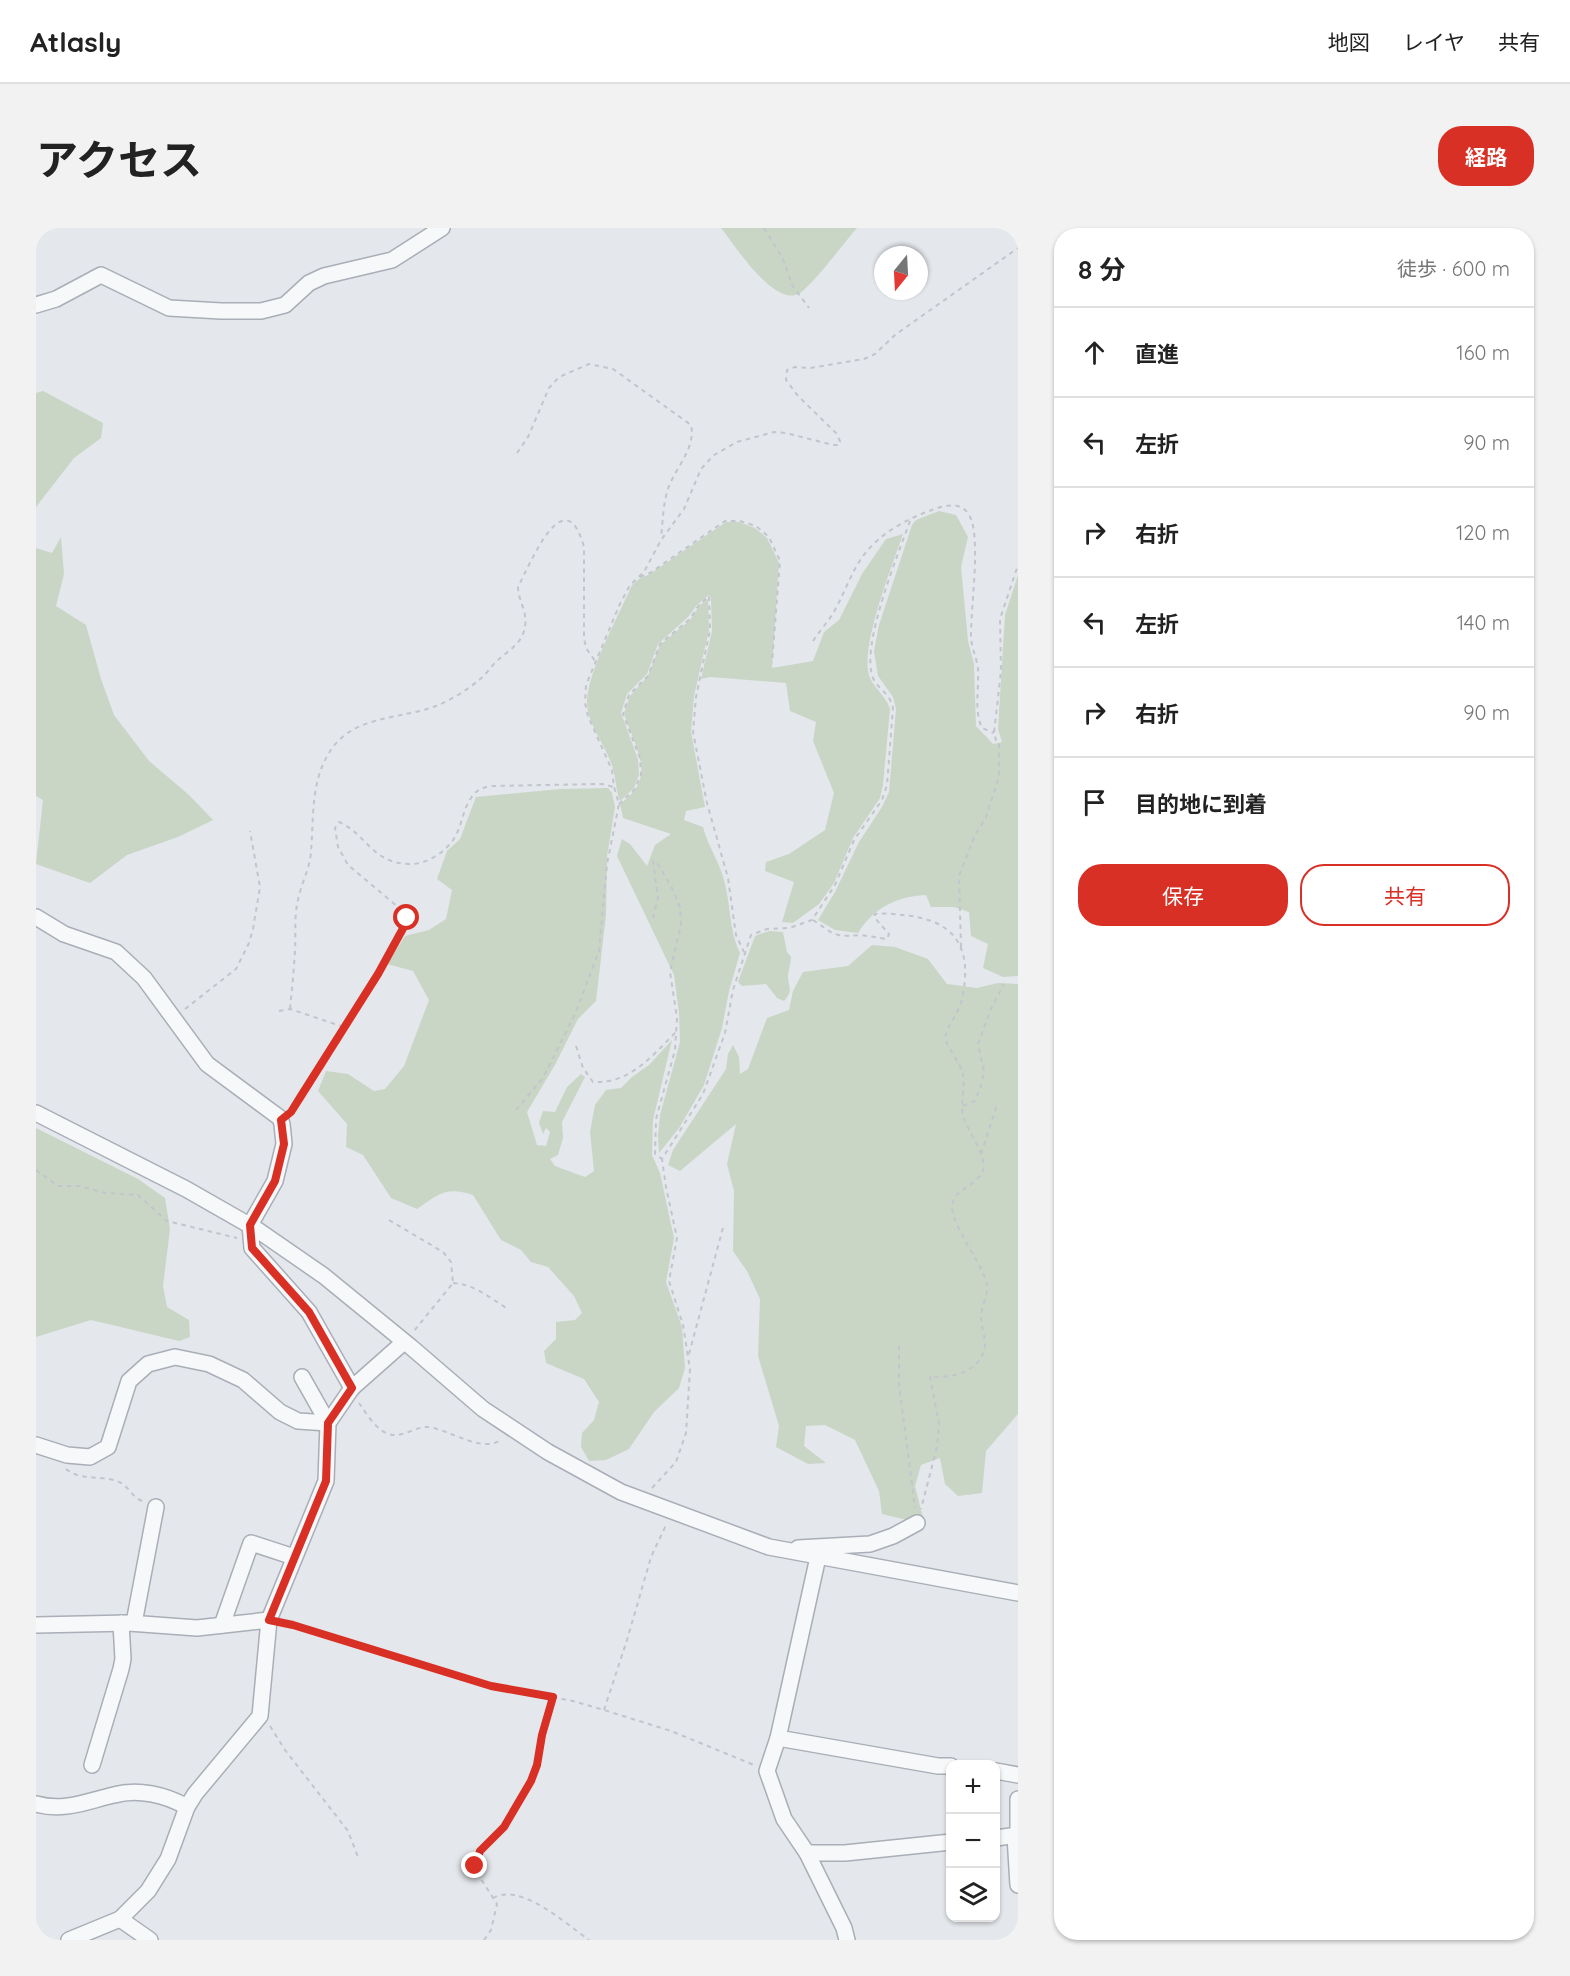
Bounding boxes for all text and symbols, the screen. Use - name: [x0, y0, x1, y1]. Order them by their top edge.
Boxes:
- text: Atlasly: [30, 24, 121, 59]
- text: 地図: [1328, 29, 1370, 55]
- text: レイヤ: [1403, 29, 1465, 55]
- text: 共有: [1498, 29, 1540, 55]
- button: 経路: [1438, 126, 1534, 186]
- text: アクセス: [36, 133, 202, 186]
- north arrow: [874, 246, 928, 300]
- text: 8 分: [1078, 253, 1126, 286]
- text: 徒歩 · 600 m: [1397, 256, 1510, 281]
- icon: ahead: [1078, 336, 1111, 369]
- text: 直進: [1135, 340, 1179, 368]
- text: 160 m: [1456, 340, 1510, 365]
- icon: left: [1078, 426, 1111, 459]
- text: 左折: [1135, 430, 1179, 458]
- text: 90 m: [1463, 430, 1510, 455]
- icon: right: [1078, 516, 1111, 549]
- text: 右折: [1135, 520, 1179, 548]
- text: 120 m: [1456, 520, 1510, 545]
- icon: left: [1078, 606, 1111, 639]
- text: 左折: [1135, 610, 1179, 638]
- text: 140 m: [1457, 610, 1510, 635]
- icon: right: [1078, 696, 1111, 729]
- text: 右折: [1135, 700, 1179, 728]
- text: 90 m: [1463, 700, 1510, 725]
- icon: arrive: [1078, 786, 1111, 819]
- text: 目的地に到着: [1135, 790, 1267, 818]
- button: 保存: [1078, 864, 1288, 926]
- button: 共有: [1300, 864, 1510, 926]
- route start: [393, 904, 419, 930]
- map controls: [946, 1760, 1000, 1922]
- button: +: [946, 1760, 1000, 1814]
- button: −: [946, 1814, 1000, 1868]
- route end: [461, 1852, 487, 1878]
- button: layers: [946, 1868, 1000, 1922]

